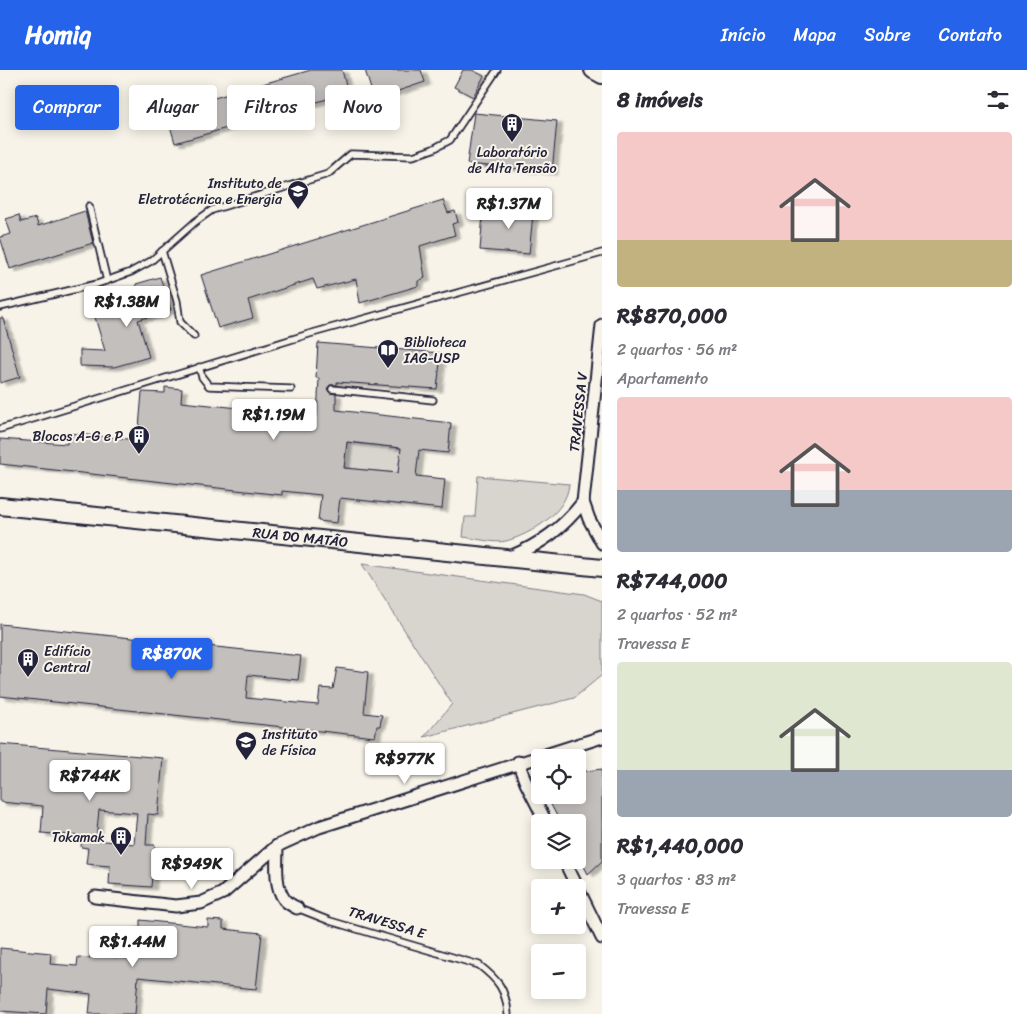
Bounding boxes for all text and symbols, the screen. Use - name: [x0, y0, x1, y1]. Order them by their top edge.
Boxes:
- text: Homiq: [25, 14, 91, 56]
- text: Início: [721, 19, 766, 51]
- text: Mapa: [794, 19, 836, 51]
- text: Sobre: [864, 19, 911, 51]
- text: Contato: [939, 19, 1002, 51]
- text: 8 imóveis: [617, 81, 703, 119]
- chip: Comprar: [15, 85, 119, 130]
- chip: Alugar: [129, 85, 217, 130]
- chip: Filtros: [227, 85, 315, 130]
- chip: Novo: [325, 85, 400, 130]
- icon: filters: [984, 86, 1012, 114]
- building icon: Laboratório de Alta Tensão: [500, 112, 524, 143]
- place label: Laboratório de Alta Tensão: [467, 140, 557, 181]
- icon: home: [770, 165, 860, 255]
- place label: Instituto de Eletrotécnica e Energia: [138, 171, 283, 212]
- school or university icon: Instituto de Eletrotécnica e Energia: [286, 179, 310, 210]
- pin: R$1.37M: [463, 188, 555, 230]
- text: R$1.37M: [477, 189, 541, 218]
- pin: R$1.38M: [81, 286, 173, 328]
- text: R$1.38M: [95, 287, 159, 316]
- text: R$870,000: [617, 297, 727, 335]
- place label: Biblioteca IAG-USP: [403, 330, 467, 371]
- text: 2 quartos · 56 m²: [617, 335, 737, 364]
- library icon: Biblioteca IAG-USP: [376, 338, 400, 369]
- text: Apartamento: [617, 364, 708, 393]
- street label: TRAVESSA V: [562, 370, 595, 453]
- pin: R$1.19M: [228, 398, 320, 441]
- text: R$1.19M: [243, 400, 305, 429]
- place label: Blocos A-G e P: [32, 424, 124, 449]
- building icon: Blocos A-G e P: [127, 424, 151, 455]
- icon: home: [770, 430, 860, 520]
- street label: RUA DO MATÃO: [251, 520, 349, 555]
- text: R$744,000: [617, 562, 728, 600]
- text: 2 quartos · 52 m²: [617, 600, 737, 629]
- text: Travessa E: [617, 629, 690, 658]
- pin: R$870K: [131, 638, 213, 680]
- place label: Edifício Central: [44, 639, 91, 680]
- text: R$870K: [142, 639, 202, 668]
- building icon: Edifício Central: [16, 647, 40, 678]
- icon: home: [770, 695, 860, 785]
- place label: Instituto de Física: [261, 722, 318, 763]
- school or university icon: Instituto de Física: [234, 730, 258, 761]
- pin: R$977K: [364, 742, 446, 785]
- text: R$977K: [376, 744, 434, 773]
- map controls: [531, 749, 586, 999]
- button: locate: [531, 749, 586, 804]
- pin: R$744K: [49, 760, 131, 802]
- text: R$744K: [60, 761, 120, 790]
- button: layers: [531, 814, 586, 869]
- place label: Tokamak: [52, 825, 105, 850]
- building icon: Tokamak: [109, 825, 133, 856]
- text: R$1,440,000: [617, 827, 744, 865]
- pin: R$949K: [151, 848, 233, 890]
- text: R$949K: [162, 849, 222, 878]
- text: 3 quartos · 83 m²: [617, 865, 736, 894]
- button: +: [531, 879, 586, 934]
- text: Travessa E: [617, 894, 690, 923]
- street label: TRAVESSA E: [345, 899, 430, 946]
- pin: R$1.44M: [87, 926, 179, 968]
- text: R$1.44M: [100, 927, 166, 956]
- button: −: [531, 944, 586, 999]

